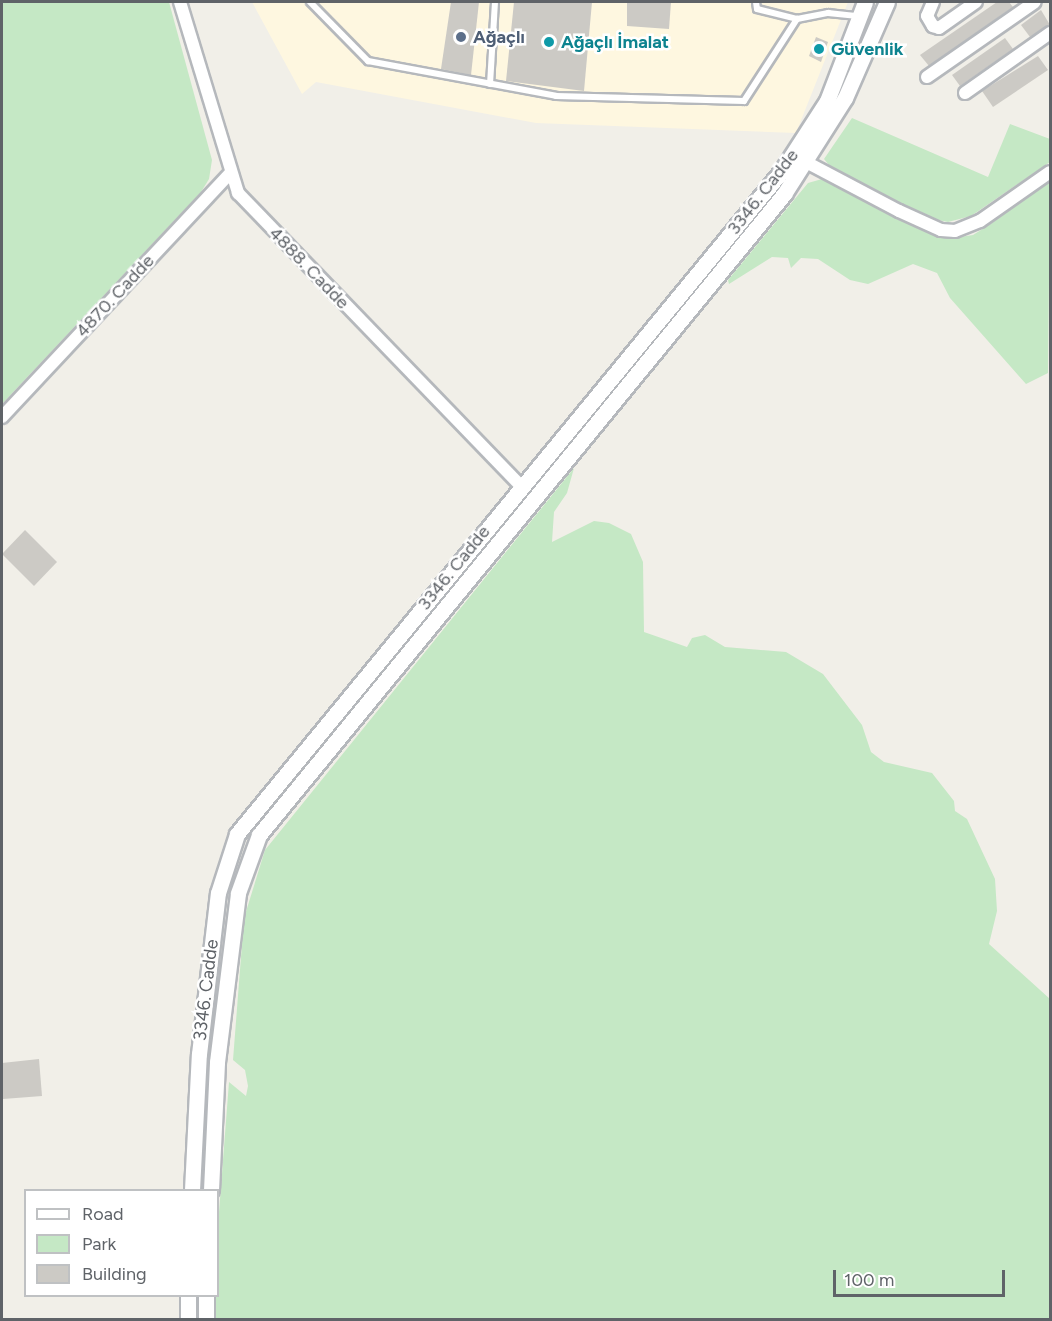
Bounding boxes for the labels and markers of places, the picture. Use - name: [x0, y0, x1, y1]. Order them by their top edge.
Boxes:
- place label: Ağaçlı: [473, 26, 525, 48]
- marker: Ağaçlı: [454, 30, 468, 44]
- place label: Ağaçlı İmalat: [561, 31, 669, 53]
- marker: Ağaçlı İmalat: [542, 35, 556, 49]
- place label: Güvenlik: [831, 38, 903, 60]
- marker: Güvenlik: [812, 42, 826, 56]

